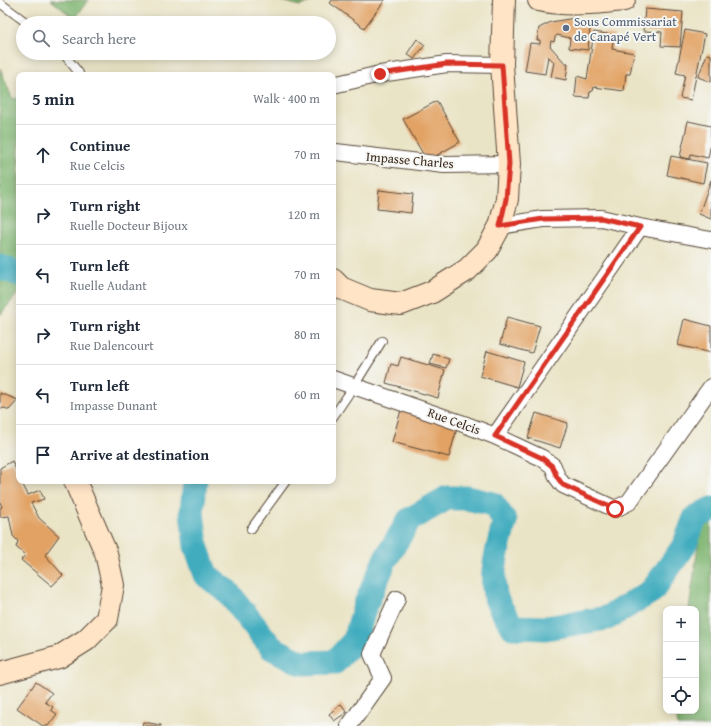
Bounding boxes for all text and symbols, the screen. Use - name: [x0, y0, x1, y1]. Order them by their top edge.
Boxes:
- place label: Sous Commissariat de Canapé Vert: [574, 12, 677, 46]
- search box: [16, 16, 336, 60]
- marker: Sous Commissariat de Canapé Vert: [561, 23, 571, 33]
- icon: search: [30, 27, 52, 49]
- text: Search here: [62, 28, 136, 49]
- route end: [371, 65, 389, 83]
- text: 5 min: [32, 86, 74, 111]
- text: Walk · 400 m: [253, 89, 320, 108]
- text: Continue: [70, 135, 131, 156]
- icon: ahead: [32, 144, 54, 166]
- text: 70 m: [294, 145, 320, 164]
- street label: Impasse Charles: [365, 147, 455, 173]
- text: Rue Celcis: [70, 156, 125, 175]
- text: Turn right: [70, 195, 141, 216]
- icon: right: [32, 204, 54, 226]
- text: 120 m: [288, 205, 320, 224]
- text: Ruelle Docteur Bijoux: [70, 216, 188, 235]
- text: Turn left: [70, 255, 129, 276]
- icon: left: [32, 264, 54, 286]
- text: 70 m: [294, 265, 320, 284]
- text: Ruelle Audant: [70, 276, 147, 295]
- text: Turn right: [70, 315, 141, 336]
- icon: right: [32, 324, 54, 346]
- text: 80 m: [294, 325, 320, 344]
- text: Rue Dalencourt: [70, 336, 154, 355]
- text: Turn left: [70, 375, 129, 396]
- icon: left: [32, 384, 54, 406]
- text: 60 m: [294, 385, 320, 404]
- text: Impasse Dunant: [70, 396, 157, 415]
- street label: Rue Celcis: [425, 403, 483, 439]
- icon: arrive: [32, 444, 54, 466]
- text: Arrive at destination: [70, 444, 209, 465]
- route start: [606, 500, 624, 518]
- map controls: [663, 606, 699, 714]
- button: +: [663, 606, 699, 642]
- button: −: [663, 642, 699, 678]
- button: locate: [663, 678, 699, 714]

